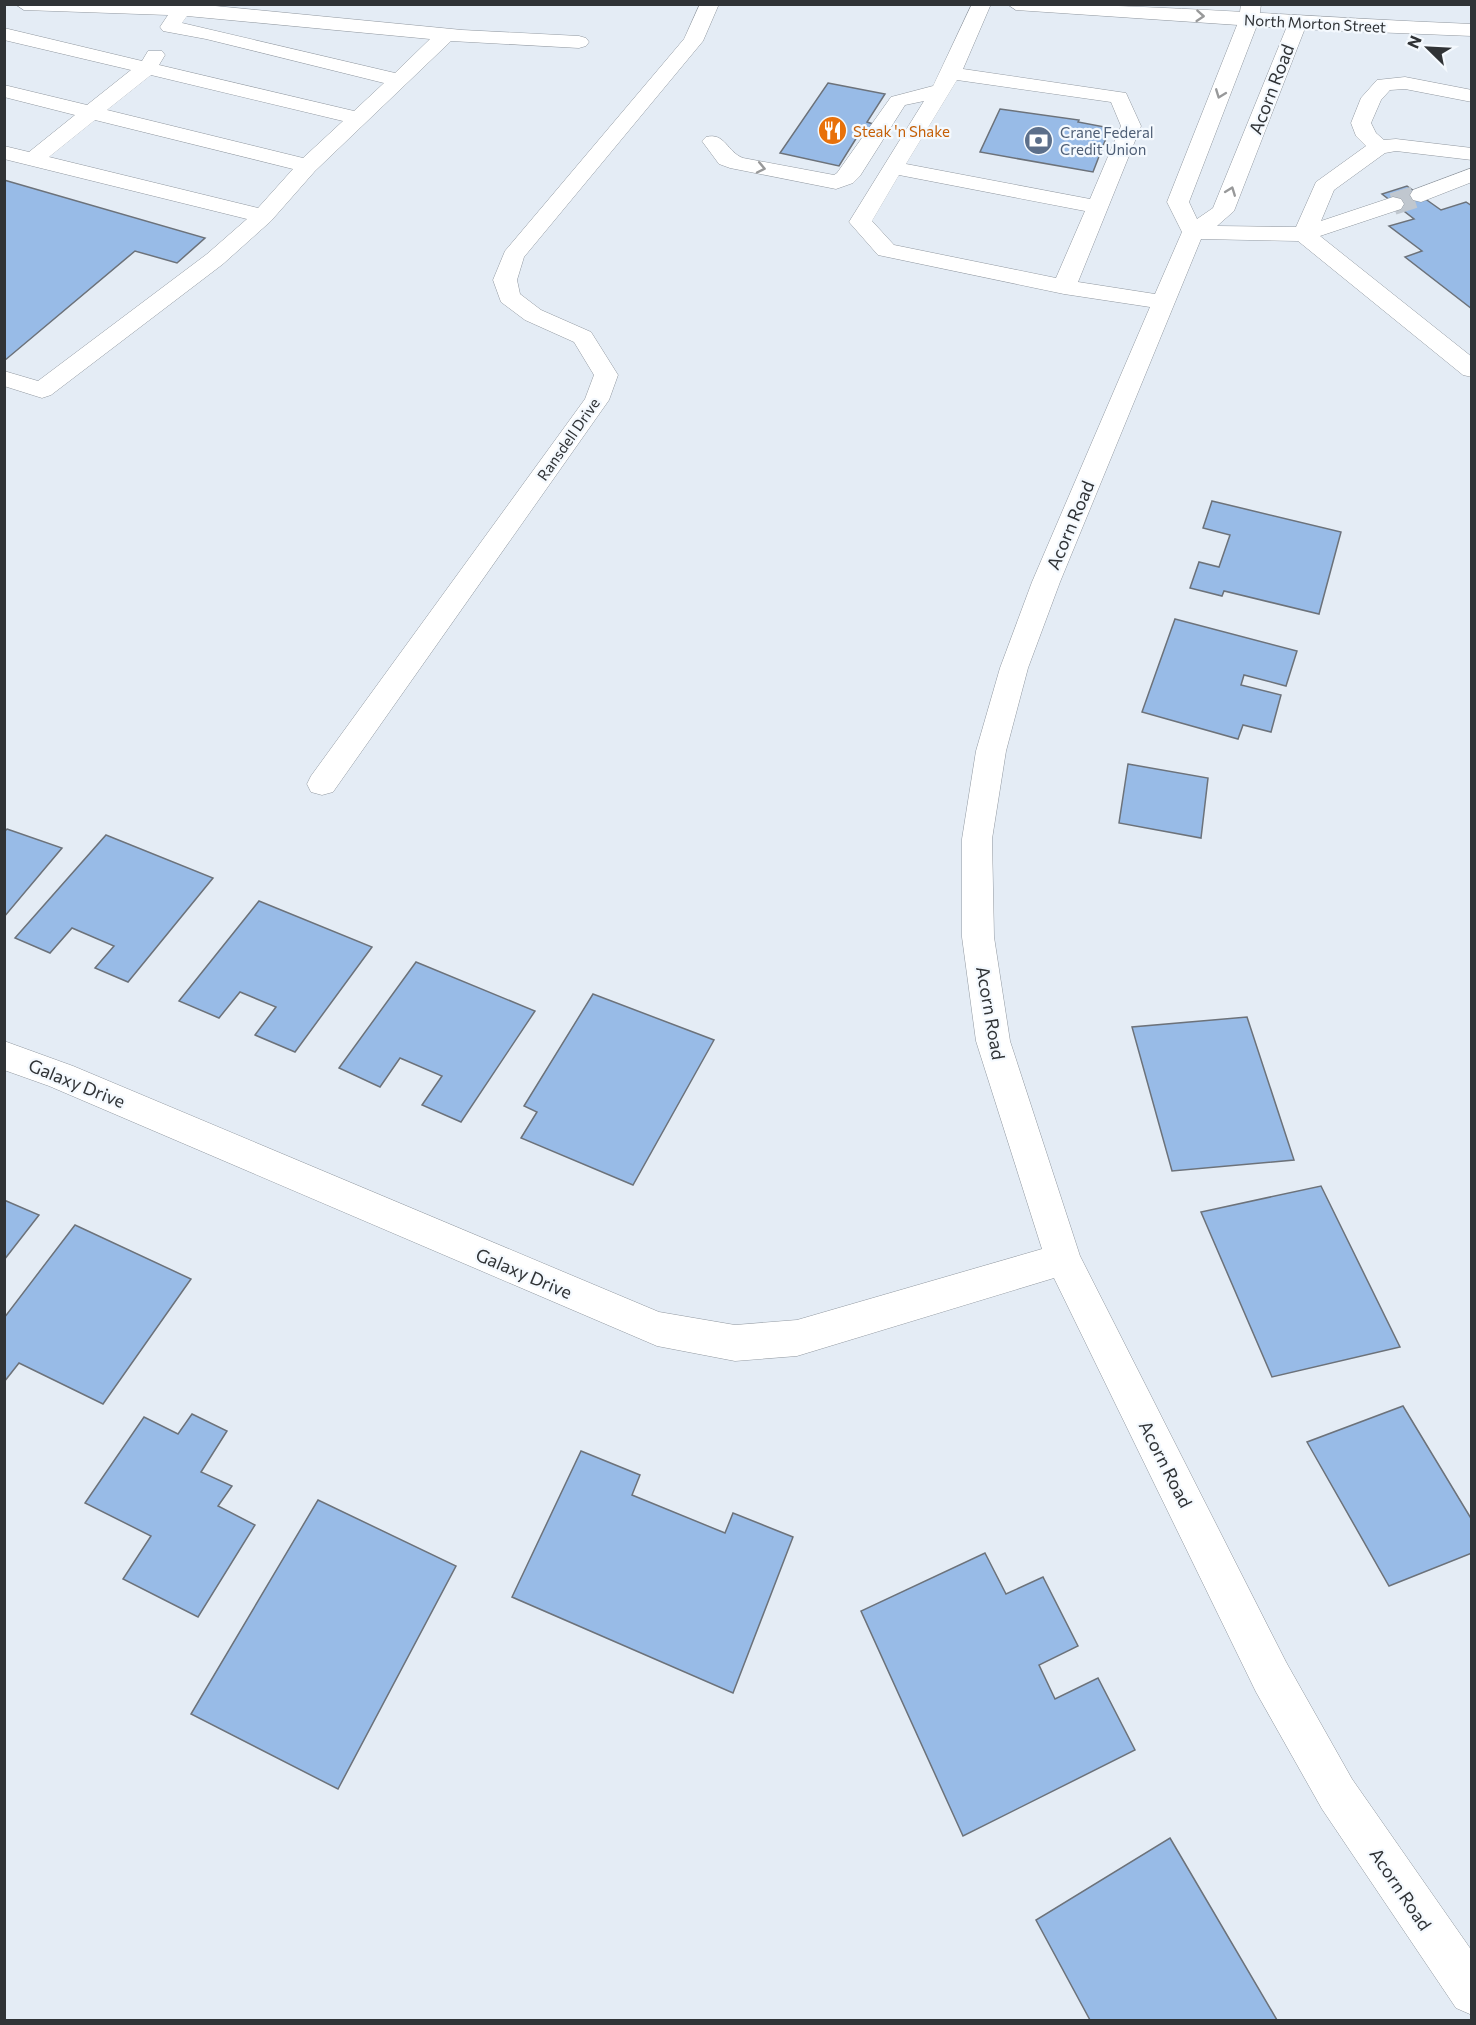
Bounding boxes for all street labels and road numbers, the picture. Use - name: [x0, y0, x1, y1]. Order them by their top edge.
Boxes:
- street label: North Morton Street: [1244, 10, 1386, 36]
- street label: Acorn Road: [1244, 41, 1298, 137]
- street label: Ransdell Drive: [533, 394, 603, 484]
- street label: Acorn Road: [1041, 477, 1099, 573]
- street label: Acorn Road: [972, 964, 1010, 1062]
- street label: Galaxy Drive: [25, 1054, 129, 1112]
- street label: Galaxy Drive: [473, 1243, 575, 1303]
- street label: Acorn Road: [1135, 1417, 1197, 1511]
- street label: Acorn Road: [1365, 1844, 1437, 1934]

